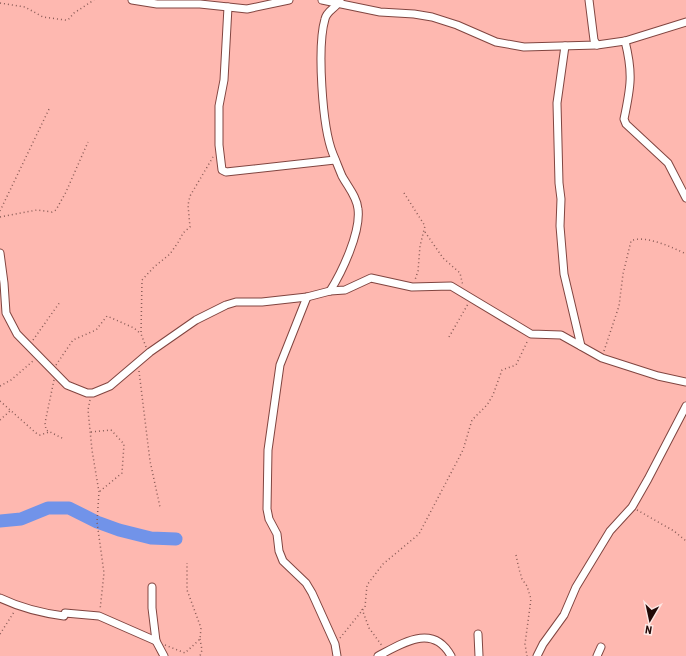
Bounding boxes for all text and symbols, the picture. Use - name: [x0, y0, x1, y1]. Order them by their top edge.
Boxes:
- north arrow: [630, 600, 670, 640]
- text: N: [644, 622, 653, 636]

